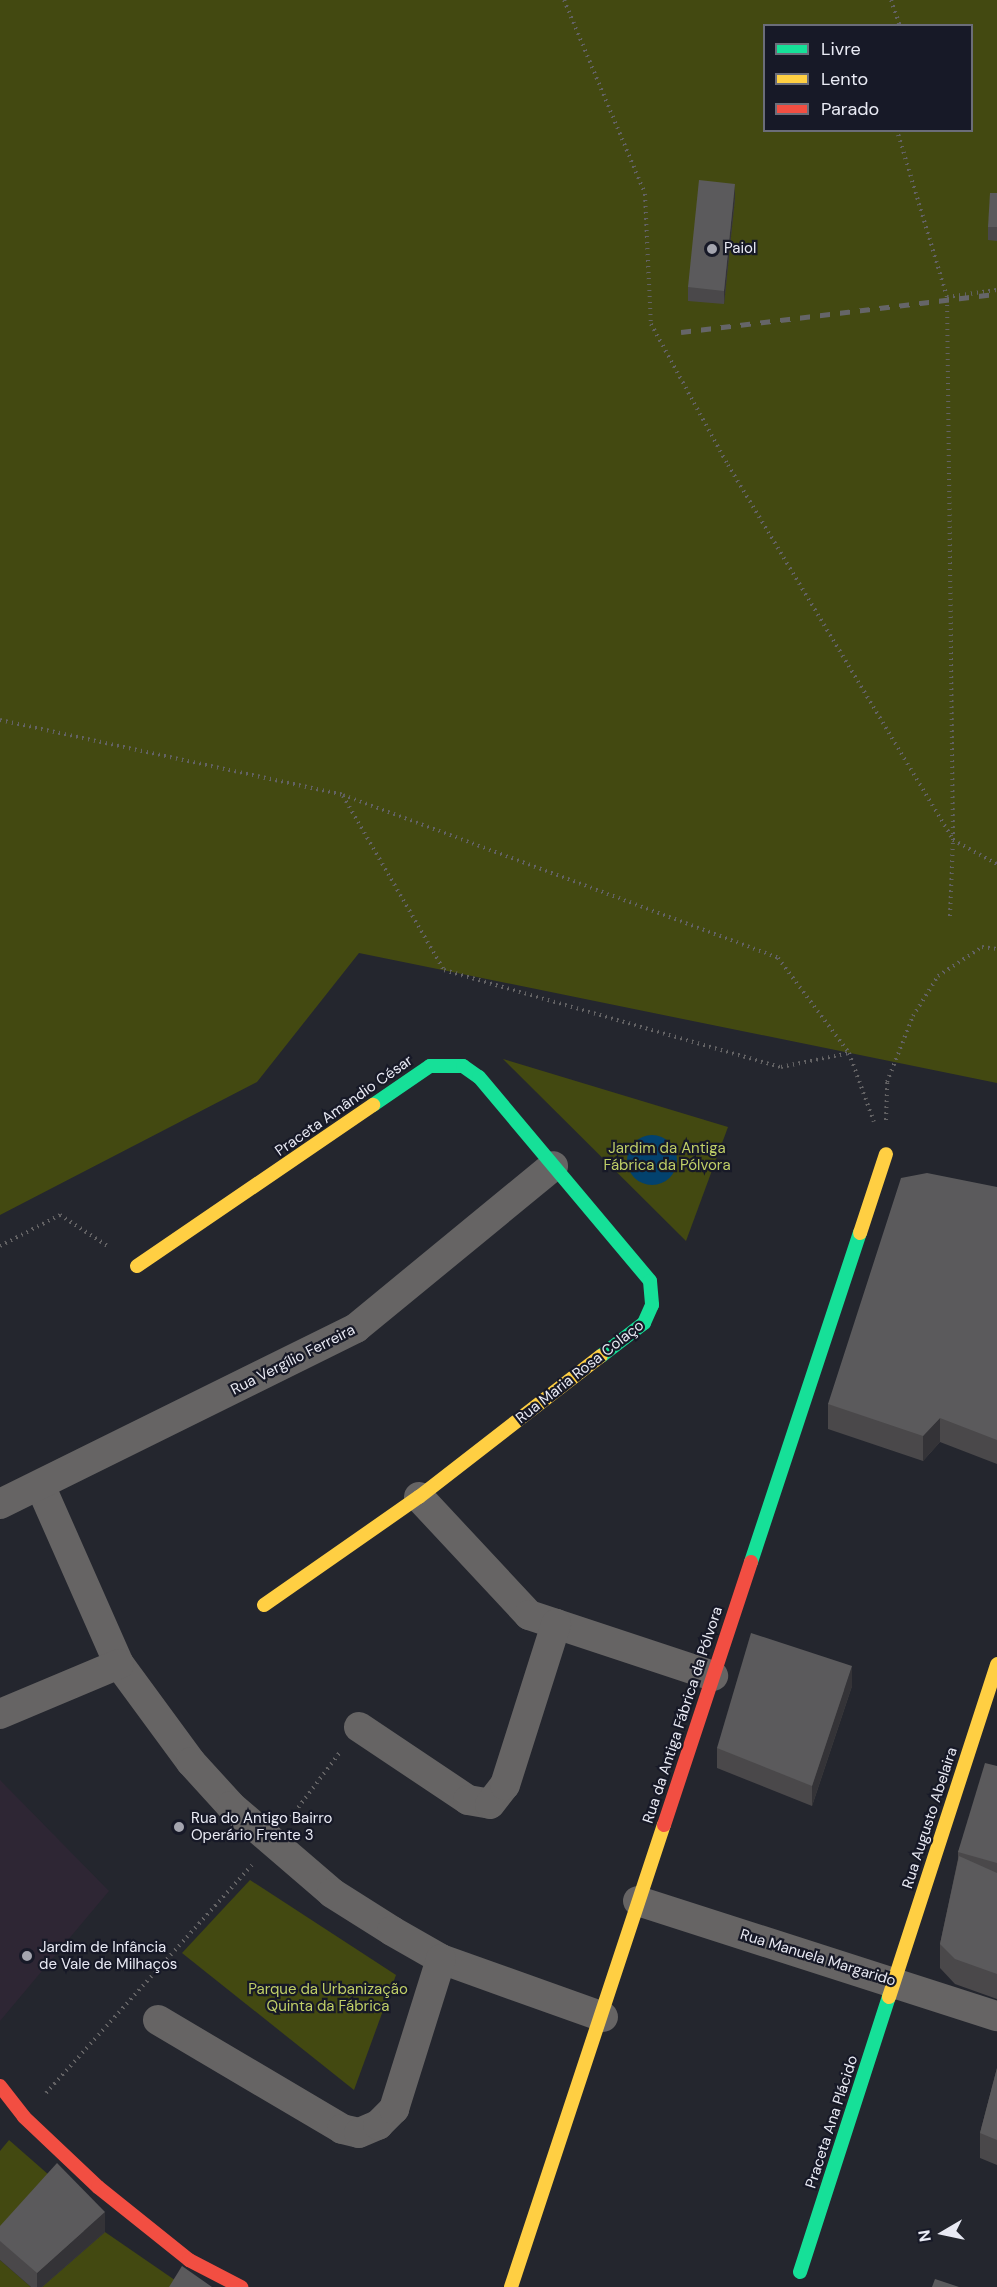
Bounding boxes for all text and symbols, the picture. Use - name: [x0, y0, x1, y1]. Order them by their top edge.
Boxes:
- legend: [763, 24, 973, 132]
- text: Livre: [821, 37, 861, 61]
- text: Lento: [821, 67, 868, 91]
- text: Parado: [821, 97, 879, 121]
- place label: Paiol: [724, 240, 756, 258]
- marker: Paiol: [705, 242, 719, 256]
- street label: Praceta Amândio César: [272, 1052, 416, 1160]
- park label: Jardim da Antiga Fábrica da Pólvora: [603, 1139, 731, 1174]
- street label: Rua Maria Rosa Colaço: [512, 1316, 648, 1428]
- street label: Rua Vergílio Ferreira: [228, 1321, 358, 1399]
- street label: Rua da Antiga Fábrica da Pólvora: [639, 1604, 727, 1826]
- street label: Rua Augusto Abelaira: [899, 1745, 961, 1891]
- place label: Rua do Antigo Bairro Operário Frente 3: [191, 1809, 332, 1844]
- marker: Rua do Antigo Bairro Operário Frente 3: [172, 1820, 186, 1834]
- street label: Rua Manuela Margarido: [738, 1926, 898, 1990]
- place label: Jardim de Infância de Vale de Milhaços: [39, 1938, 177, 1973]
- marker: Jardim de Infância de Vale de Milhaços: [20, 1949, 34, 1963]
- park label: Parque da Urbanização Quinta da Fábrica: [248, 1980, 408, 2015]
- street label: Praceta Ana Plácido: [802, 2053, 862, 2191]
- north arrow: [913, 2203, 973, 2263]
- text: N: [913, 2228, 936, 2243]

